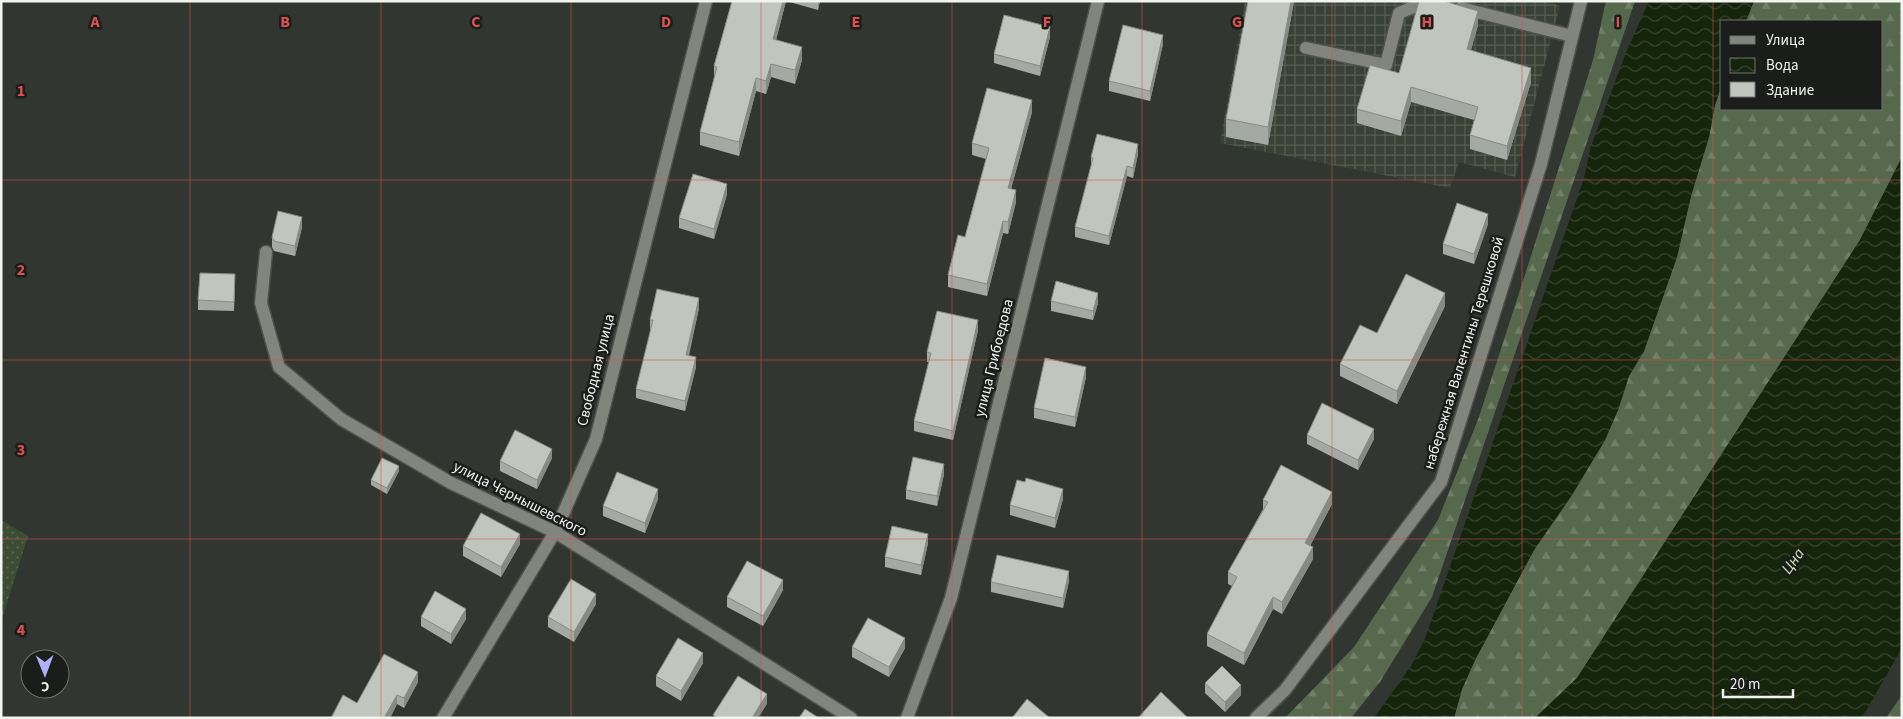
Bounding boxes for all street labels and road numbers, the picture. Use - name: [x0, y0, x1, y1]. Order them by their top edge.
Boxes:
- street label: набережная Валентины Терешковой: [1419, 234, 1509, 472]
- street label: улица Грибоедова: [969, 297, 1019, 419]
- street label: Свободная улица: [572, 312, 620, 428]
- street label: улица Чернышевского: [449, 456, 591, 542]

